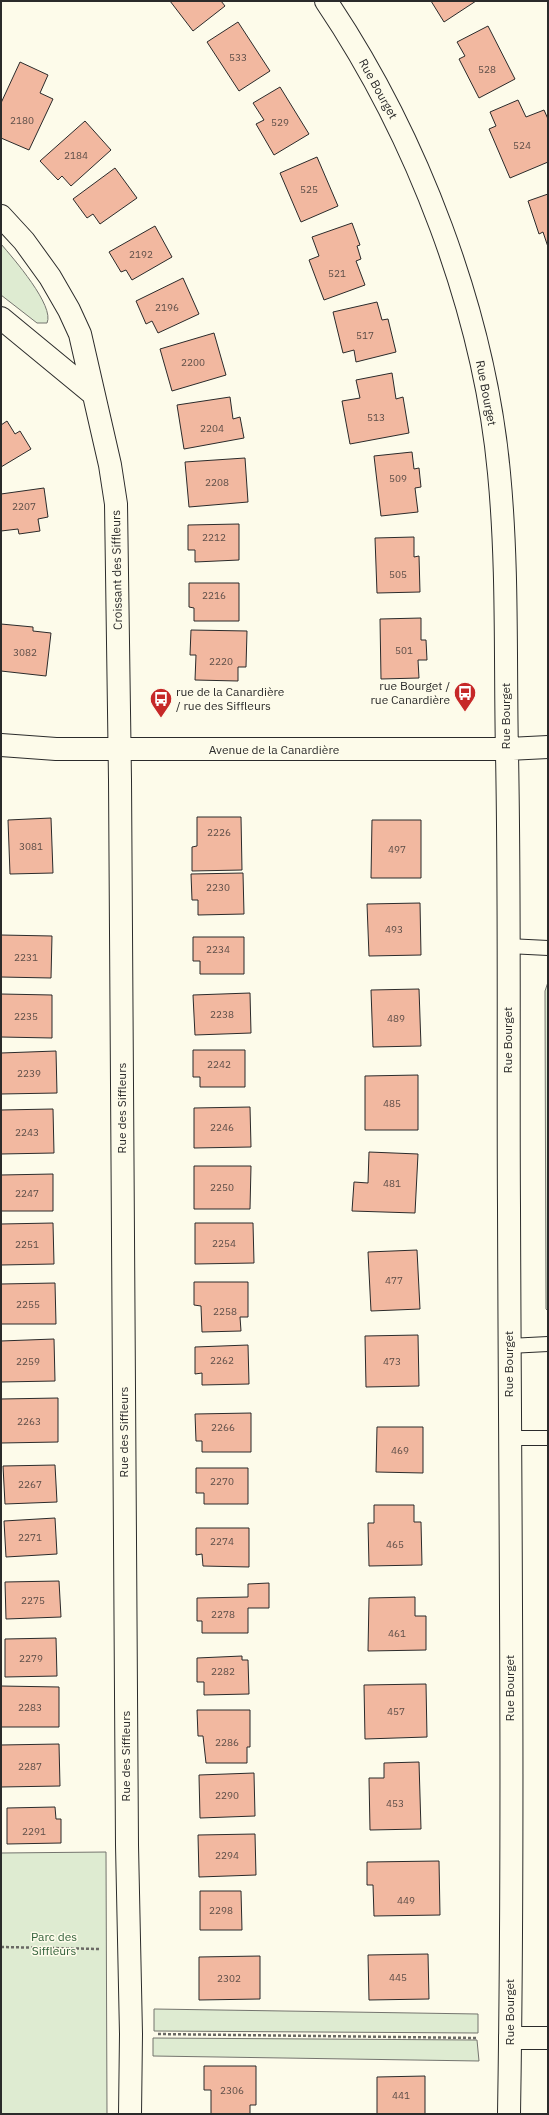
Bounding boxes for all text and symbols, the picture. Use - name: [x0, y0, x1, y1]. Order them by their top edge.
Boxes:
- house number: 533: [229, 51, 247, 64]
- street label: Rue Bourget: [356, 56, 401, 121]
- house number: 528: [478, 63, 496, 76]
- house number: 2180: [10, 114, 34, 127]
- house number: 529: [271, 116, 289, 129]
- house number: 524: [513, 139, 531, 152]
- house number: 2184: [64, 149, 88, 162]
- house number: 525: [300, 183, 318, 196]
- house number: 2192: [129, 248, 153, 261]
- house number: 521: [328, 267, 346, 280]
- house number: 2196: [155, 301, 179, 314]
- house number: 517: [356, 329, 374, 342]
- house number: 2200: [181, 356, 205, 369]
- street label: Rue Bourget: [473, 359, 500, 427]
- house number: 513: [367, 411, 385, 424]
- house number: 2204: [200, 422, 224, 435]
- house number: 509: [389, 472, 407, 485]
- house number: 2208: [205, 476, 229, 489]
- house number: 2207: [12, 500, 36, 513]
- street label: Croissant des Siffleurs: [108, 510, 125, 630]
- house number: 2212: [202, 531, 226, 544]
- house number: 505: [389, 568, 407, 581]
- house number: 2216: [202, 589, 226, 602]
- house number: 501: [395, 644, 413, 657]
- house number: 3082: [13, 646, 37, 659]
- house number: 2220: [209, 655, 233, 668]
- place label: rue Bourget / rue Canardière: [370, 678, 450, 707]
- bus stop icon: rue Bourget / rue Canardière: [452, 680, 478, 713]
- street label: Rue Bourget: [498, 683, 513, 749]
- place label: rue de la Canardière / rue des Siffleurs: [176, 684, 285, 713]
- bus stop icon: rue de la Canardière / rue des Siffleurs: [148, 686, 174, 719]
- street label: Avenue de la Canardière: [209, 742, 340, 757]
- house number: 2226: [207, 826, 231, 839]
- house number: 3081: [19, 840, 43, 853]
- house number: 497: [388, 843, 406, 856]
- house number: 2230: [206, 881, 230, 894]
- house number: 493: [385, 923, 403, 936]
- house number: 2234: [206, 943, 230, 956]
- house number: 2231: [14, 951, 38, 964]
- street label: Rue Bourget: [500, 1007, 515, 1073]
- house number: 2238: [210, 1008, 234, 1021]
- house number: 2235: [14, 1010, 38, 1023]
- house number: 489: [387, 1012, 405, 1025]
- house number: 2242: [207, 1058, 231, 1071]
- street label: Rue des Siffleurs: [114, 1062, 129, 1153]
- house number: 2239: [17, 1067, 41, 1080]
- house number: 485: [383, 1097, 401, 1110]
- house number: 2246: [210, 1121, 234, 1134]
- house number: 2243: [15, 1126, 39, 1139]
- house number: 481: [383, 1177, 401, 1190]
- house number: 2250: [210, 1181, 234, 1194]
- house number: 2247: [15, 1187, 39, 1200]
- house number: 2254: [212, 1237, 236, 1250]
- house number: 2251: [15, 1238, 39, 1251]
- house number: 477: [385, 1274, 403, 1287]
- house number: 2255: [16, 1298, 40, 1311]
- house number: 2258: [213, 1305, 237, 1318]
- street label: Rue Bourget: [501, 1331, 516, 1397]
- house number: 2262: [210, 1354, 234, 1367]
- house number: 2259: [16, 1355, 40, 1368]
- house number: 473: [383, 1355, 401, 1368]
- street label: Rue des Siffleurs: [116, 1386, 131, 1477]
- house number: 2263: [17, 1415, 41, 1428]
- house number: 2266: [211, 1421, 235, 1434]
- house number: 469: [391, 1444, 409, 1457]
- house number: 2270: [210, 1475, 234, 1488]
- house number: 2267: [18, 1478, 42, 1491]
- house number: 2271: [18, 1531, 42, 1544]
- house number: 2274: [210, 1535, 234, 1548]
- house number: 465: [386, 1538, 404, 1551]
- house number: 2275: [21, 1594, 45, 1607]
- house number: 2278: [211, 1608, 235, 1621]
- house number: 461: [388, 1627, 406, 1640]
- house number: 2279: [19, 1652, 43, 1665]
- street label: Rue Bourget: [502, 1655, 517, 1721]
- house number: 2282: [211, 1665, 235, 1678]
- house number: 2283: [18, 1701, 42, 1714]
- house number: 457: [387, 1705, 405, 1718]
- street label: Rue des Siffleurs: [118, 1710, 133, 1801]
- house number: 2286: [215, 1736, 239, 1749]
- house number: 2287: [18, 1760, 42, 1773]
- house number: 2290: [215, 1789, 239, 1802]
- house number: 453: [386, 1797, 404, 1810]
- house number: 2291: [22, 1825, 46, 1838]
- house number: 2294: [215, 1849, 239, 1862]
- house number: 449: [397, 1894, 415, 1907]
- house number: 2298: [209, 1904, 233, 1917]
- park label: Parc des Siffleurs: [31, 1929, 77, 1958]
- house number: 445: [389, 1971, 407, 1984]
- house number: 2302: [217, 1972, 241, 1985]
- street label: Rue Bourget: [502, 1979, 517, 2045]
- house number: 2306: [220, 2084, 244, 2097]
- house number: 441: [392, 2089, 410, 2102]

